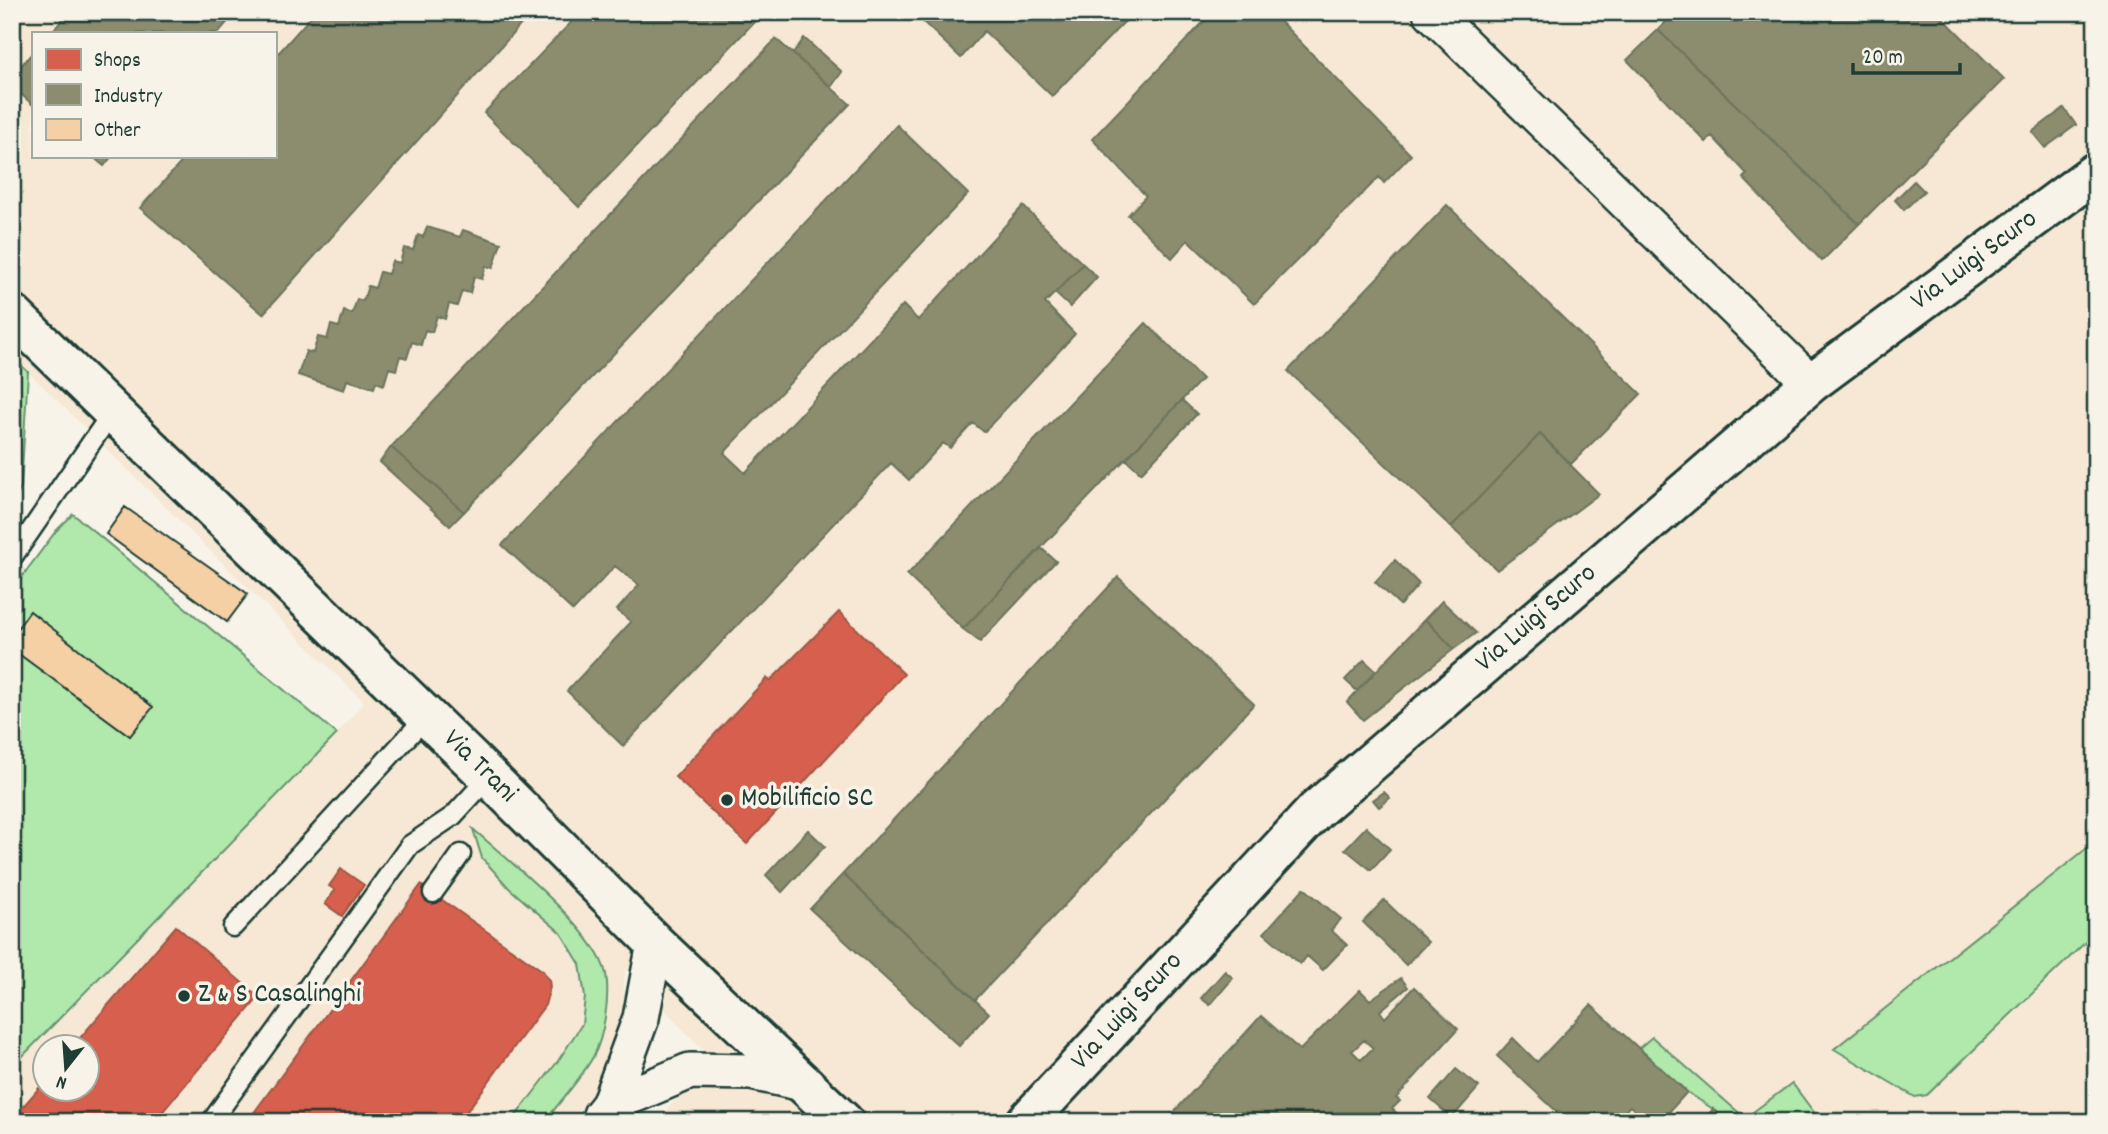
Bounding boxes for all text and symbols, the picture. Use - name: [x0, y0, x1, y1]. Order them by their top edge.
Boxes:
- legend: [32, 32, 276, 158]
- scale bar: [1853, 32, 1959, 76]
- text: 20 m: [1863, 44, 1903, 74]
- text: Shops: [94, 47, 141, 77]
- text: Industry: [94, 83, 162, 113]
- text: Other: [94, 117, 141, 147]
- street label: Via Luigi Scuro: [1903, 201, 2047, 322]
- street label: Via Luigi Scuro: [1468, 555, 1607, 683]
- street label: Via Trani: [433, 721, 526, 814]
- place label: Mobilificio SC: [741, 780, 873, 820]
- marker: Mobilificio SC: [719, 792, 735, 808]
- street label: Via Luigi Scuro: [1063, 944, 1194, 1080]
- place label: Z & S Casalinghi: [198, 976, 361, 1016]
- marker: Z & S Casalinghi: [176, 988, 192, 1004]
- north arrow: [32, 1032, 102, 1102]
- text: N: [54, 1067, 70, 1095]

